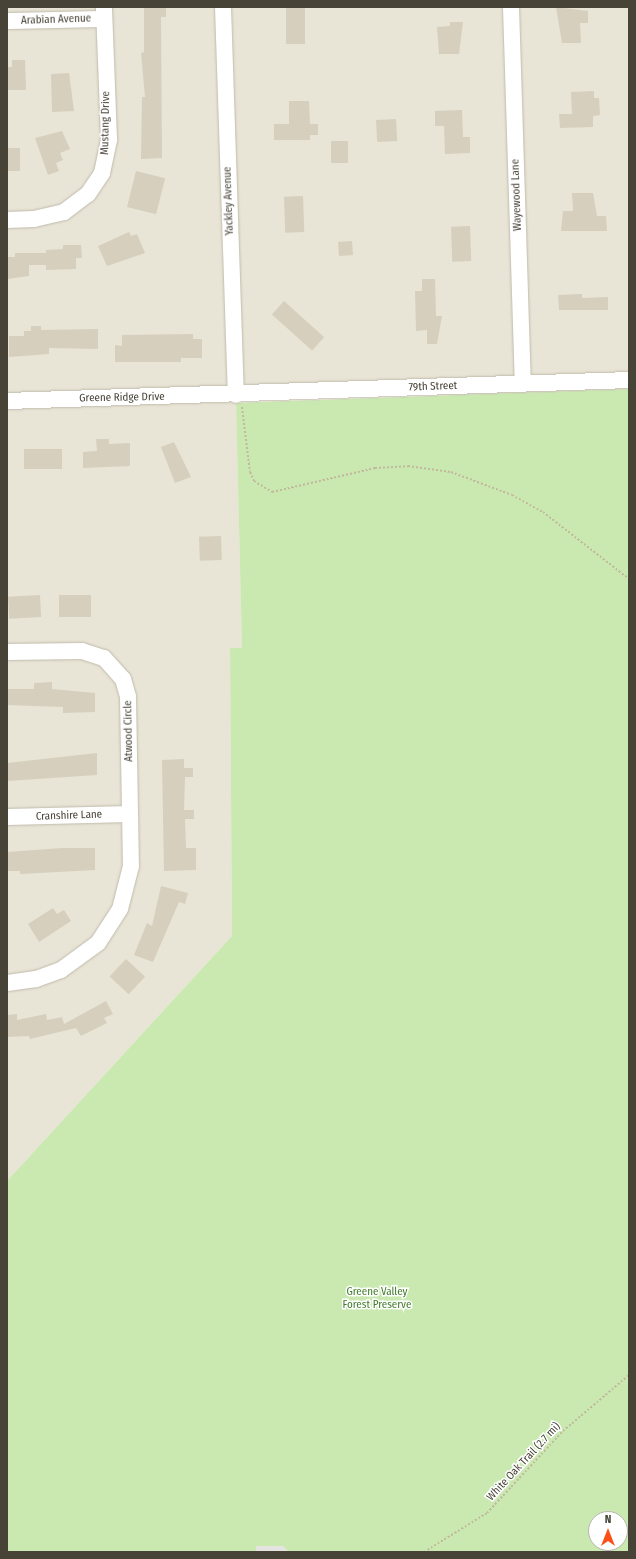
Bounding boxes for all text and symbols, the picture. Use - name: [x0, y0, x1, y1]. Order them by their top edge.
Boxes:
- street label: Arabian Avenue: [21, 12, 91, 28]
- street label: Mustang Drive: [99, 91, 113, 155]
- street label: Wayewood Lane: [509, 159, 525, 231]
- street label: Yackley Avenue: [221, 166, 237, 236]
- street label: 79th Street: [408, 380, 458, 394]
- street label: Greene Ridge Drive: [79, 391, 165, 405]
- street label: Atwood Circle: [122, 700, 136, 762]
- street label: Cranshire Lane: [36, 808, 102, 824]
- park label: Greene Valley Forest Preserve: [343, 1286, 411, 1312]
- street label: White Oak Trail (2.7 mi): [484, 1420, 564, 1504]
- north arrow: [588, 1511, 628, 1551]
- text: N: [605, 1513, 611, 1526]

